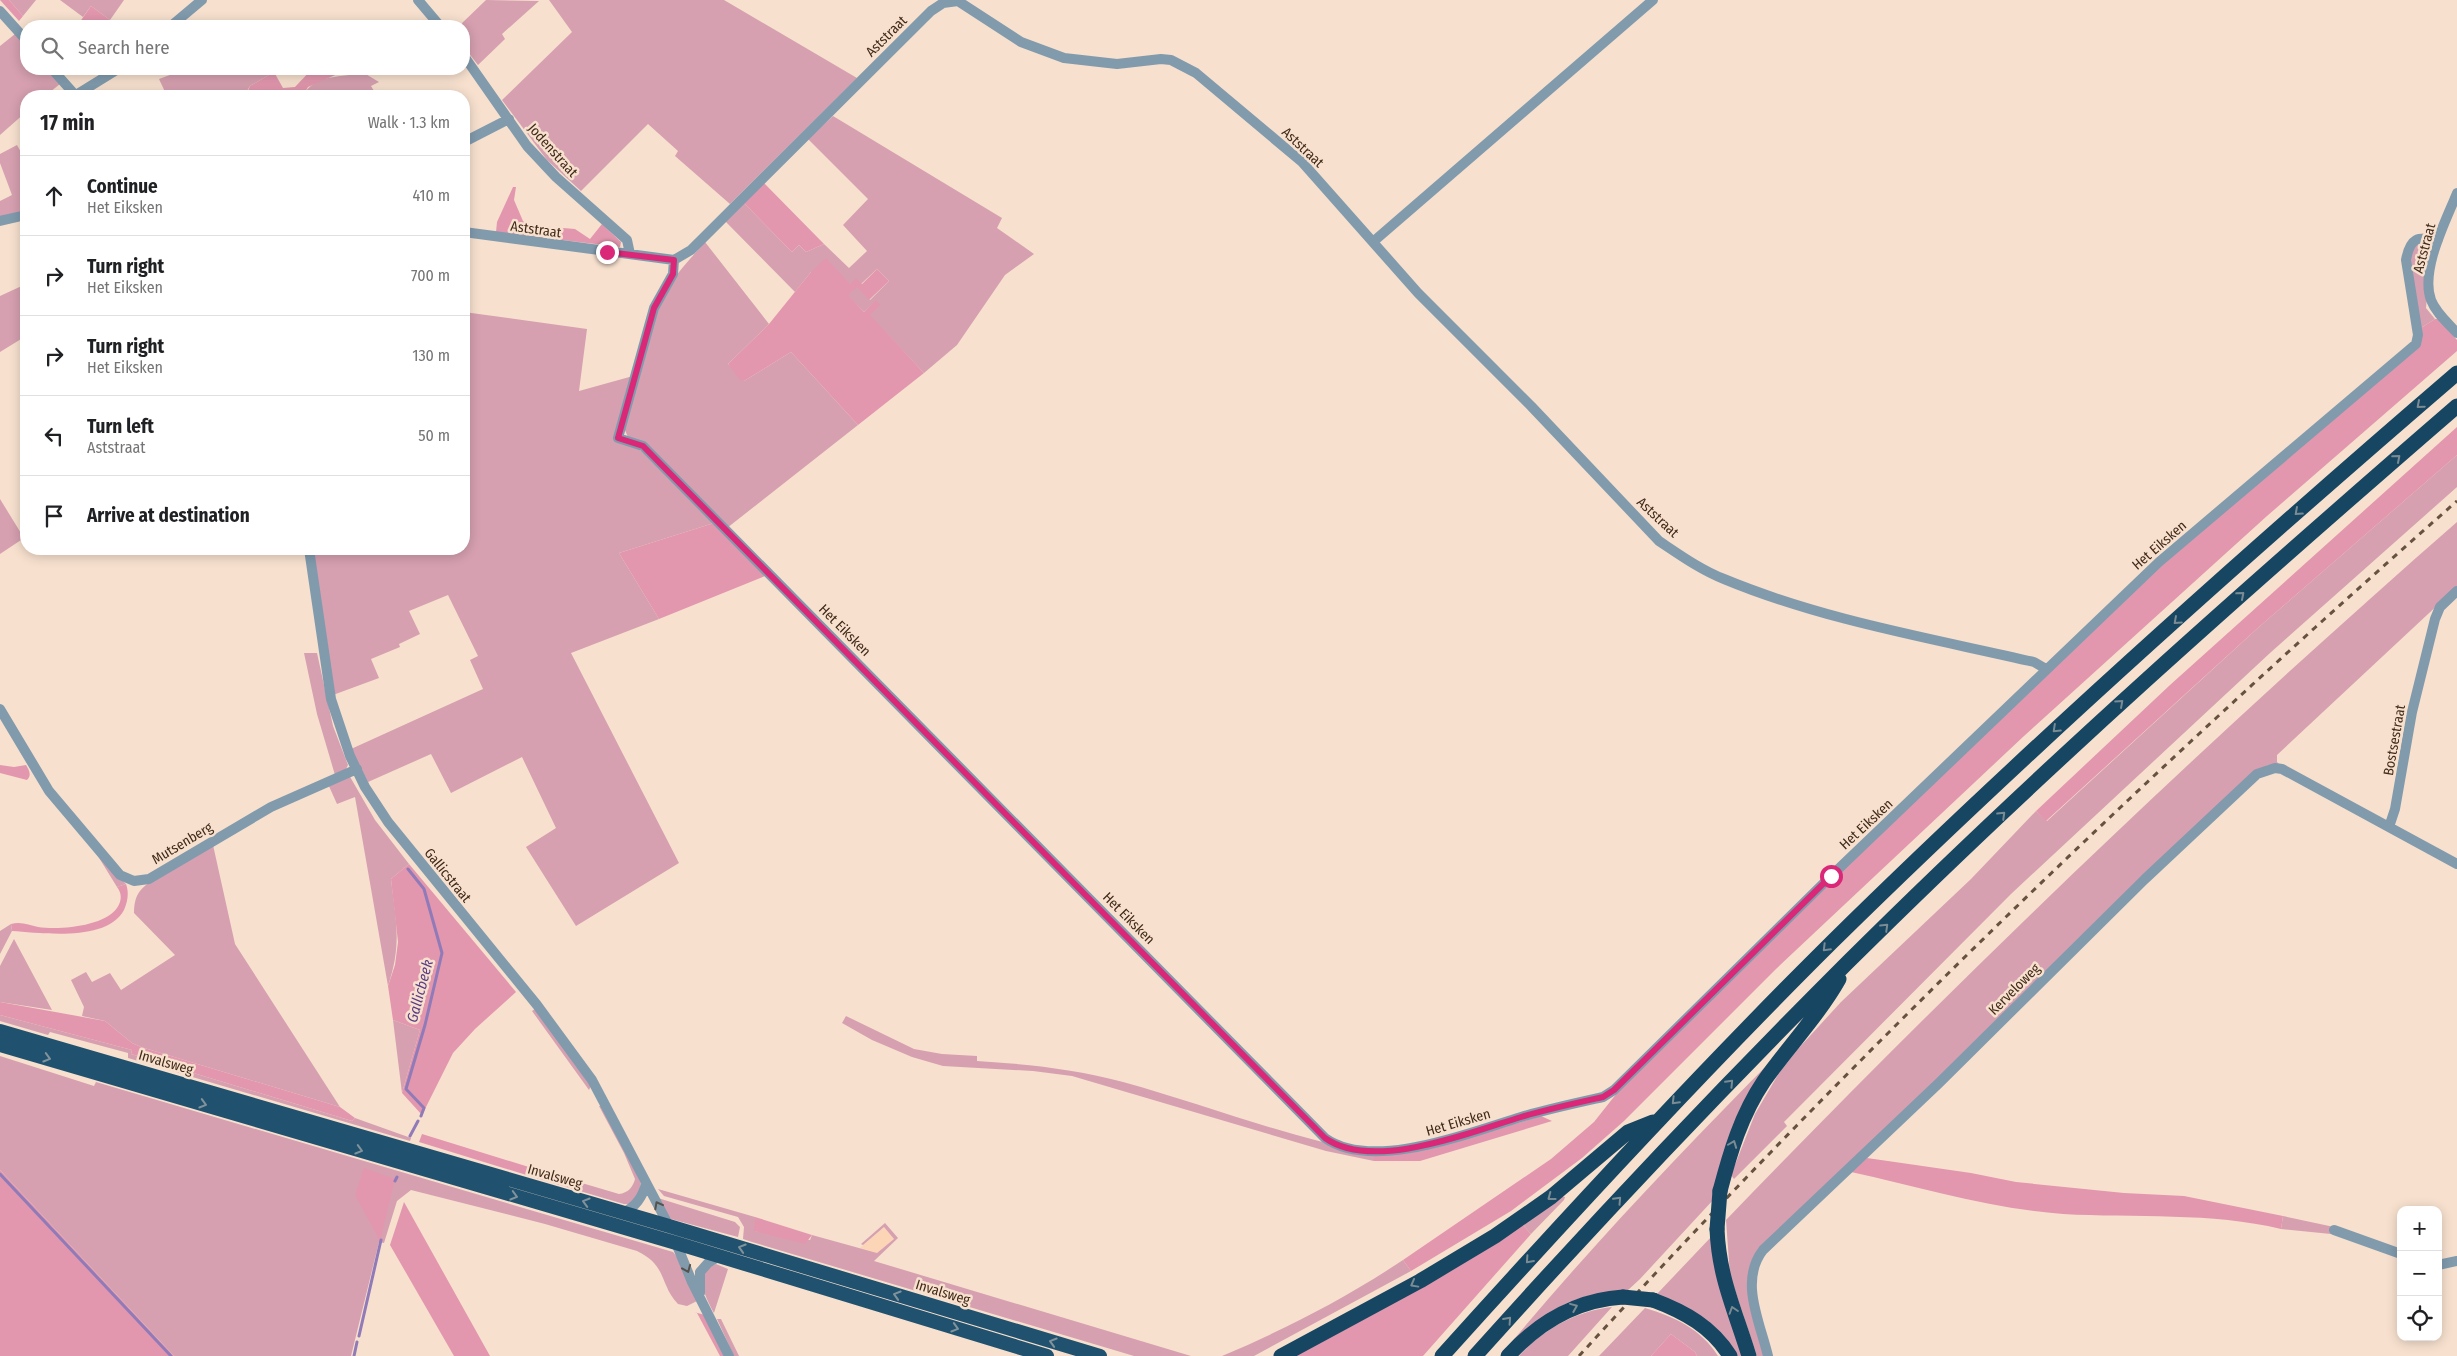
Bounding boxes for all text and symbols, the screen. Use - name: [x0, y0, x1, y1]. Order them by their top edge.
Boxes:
- street label: Aststraat: [862, 12, 911, 60]
- search box: [20, 20, 470, 75]
- icon: search: [38, 34, 66, 62]
- text: Search here: [78, 36, 170, 59]
- text: 17 min: [40, 110, 95, 136]
- text: Walk · 1.3 km: [368, 113, 450, 132]
- street label: Jodenstraat: [524, 120, 581, 181]
- street label: Aststraat: [1278, 124, 1327, 171]
- text: Continue: [87, 175, 158, 198]
- icon: ahead: [40, 182, 68, 210]
- text: 410 m: [412, 186, 450, 205]
- text: Het Eiksken: [87, 198, 163, 217]
- street label: Aststraat: [509, 218, 563, 242]
- street label: Aststraat: [2410, 221, 2439, 275]
- route end: [596, 241, 619, 264]
- text: Turn right: [87, 255, 164, 278]
- icon: right: [40, 262, 68, 290]
- text: 700 m: [411, 266, 450, 285]
- text: Het Eiksken: [87, 278, 163, 297]
- text: Turn right: [87, 335, 164, 358]
- icon: right: [40, 342, 68, 370]
- text: 130 m: [412, 346, 450, 365]
- text: Het Eiksken: [87, 358, 163, 377]
- one-way arrow: [2417, 399, 2426, 408]
- text: Turn left: [87, 415, 154, 438]
- icon: left: [40, 422, 68, 450]
- text: 50 m: [418, 426, 450, 445]
- text: Aststraat: [87, 438, 145, 457]
- one-way arrow: [2391, 455, 2400, 464]
- street label: Aststraat: [1633, 494, 1682, 541]
- icon: arrive: [40, 502, 68, 530]
- text: Arrive at destination: [87, 504, 250, 527]
- one-way arrow: [2294, 506, 2303, 515]
- street label: Het Eiksken: [2129, 517, 2190, 574]
- one-way arrow: [2235, 592, 2244, 600]
- street label: Het Eiksken: [815, 601, 874, 660]
- one-way arrow: [2173, 615, 2182, 624]
- one-way arrow: [2115, 700, 2124, 709]
- street label: Bostsestraat: [2380, 703, 2409, 777]
- one-way arrow: [2052, 723, 2061, 732]
- street label: Het Eiksken: [1836, 795, 1896, 853]
- one-way arrow: [1996, 812, 2005, 821]
- street label: Mutsenberg: [149, 818, 216, 868]
- street label: Gallicstraat: [421, 845, 475, 906]
- route start: [1820, 865, 1843, 888]
- street label: Het Eiksken: [1099, 889, 1158, 948]
- one-way arrow: [1879, 924, 1888, 933]
- one-way arrow: [1823, 942, 1832, 951]
- water label: Gallicbeek: [403, 957, 437, 1024]
- street label: Kerveloweg: [1985, 960, 2044, 1019]
- street label: Invalsweg: [137, 1047, 195, 1078]
- one-way arrow: [42, 1053, 50, 1063]
- one-way arrow: [1724, 1080, 1733, 1089]
- one-way arrow: [1672, 1096, 1681, 1105]
- one-way arrow: [198, 1099, 206, 1109]
- street label: Het Eiksken: [1424, 1105, 1492, 1140]
- one-way arrow: [1727, 1141, 1737, 1149]
- one-way arrow: [354, 1145, 362, 1155]
- street label: Invalsweg: [526, 1161, 584, 1192]
- one-way arrow: [510, 1190, 519, 1201]
- one-way arrow: [1547, 1191, 1557, 1200]
- one-way arrow: [1612, 1197, 1621, 1206]
- one-way arrow: [582, 1198, 591, 1208]
- one-way arrow: [654, 1201, 664, 1210]
- map controls: [2397, 1206, 2442, 1341]
- button: +: [2397, 1206, 2442, 1251]
- one-way arrow: [738, 1244, 746, 1254]
- button: −: [2397, 1251, 2442, 1296]
- one-way arrow: [1526, 1254, 1535, 1263]
- one-way arrow: [680, 1264, 691, 1273]
- street label: Invalsweg: [914, 1276, 972, 1309]
- one-way arrow: [1410, 1278, 1419, 1288]
- one-way arrow: [894, 1291, 902, 1301]
- button: locate: [2397, 1296, 2442, 1341]
- one-way arrow: [1570, 1303, 1578, 1313]
- one-way arrow: [1728, 1307, 1738, 1315]
- one-way arrow: [1502, 1316, 1511, 1325]
- one-way arrow: [950, 1322, 959, 1332]
- one-way arrow: [1049, 1337, 1058, 1347]

